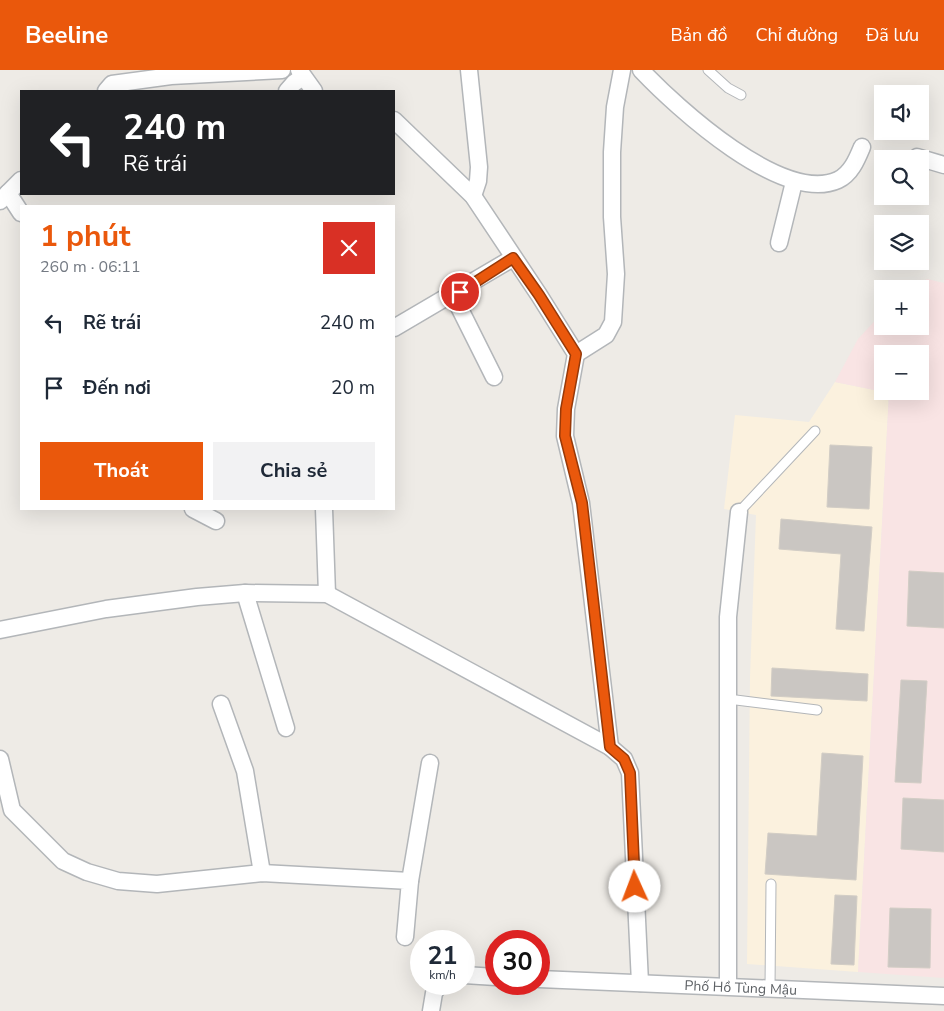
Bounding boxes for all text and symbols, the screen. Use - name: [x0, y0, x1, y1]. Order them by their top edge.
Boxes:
- text: Beeline: [25, 19, 108, 51]
- text: Bản đồ: [670, 23, 727, 47]
- text: Chỉ đường: [755, 23, 838, 47]
- text: Đã lưu: [866, 23, 919, 47]
- map controls: [874, 85, 929, 400]
- button: sound: [874, 85, 929, 140]
- text: 240 m: [123, 104, 226, 151]
- icon: left: [40, 110, 105, 175]
- text: Rẽ trái: [123, 149, 187, 179]
- button: search: [874, 150, 929, 205]
- button: layers: [874, 215, 929, 270]
- text: 1 phút: [40, 216, 131, 257]
- button: close: [323, 222, 375, 274]
- text: 260 m · 06:11: [40, 256, 141, 278]
- pin: [439, 271, 481, 313]
- icon: arrive: [446, 278, 474, 306]
- button: +: [874, 280, 929, 335]
- icon: left: [40, 309, 68, 337]
- text: Rẽ trái: [83, 310, 141, 336]
- text: 240 m: [320, 310, 375, 336]
- button: −: [874, 345, 929, 400]
- icon: arrive: [40, 374, 68, 402]
- text: Đến nơi: [83, 375, 151, 401]
- text: 20 m: [331, 375, 375, 401]
- button: Thoát: [40, 442, 203, 500]
- button: Chia sẻ: [213, 442, 375, 500]
- position arrow: [608, 860, 660, 912]
- speed limit sign: 30: [485, 930, 550, 995]
- text: 21: [427, 939, 458, 973]
- text: km/h: [429, 967, 456, 983]
- street label: Phố Hồ Tùng Mậu: [684, 976, 797, 999]

